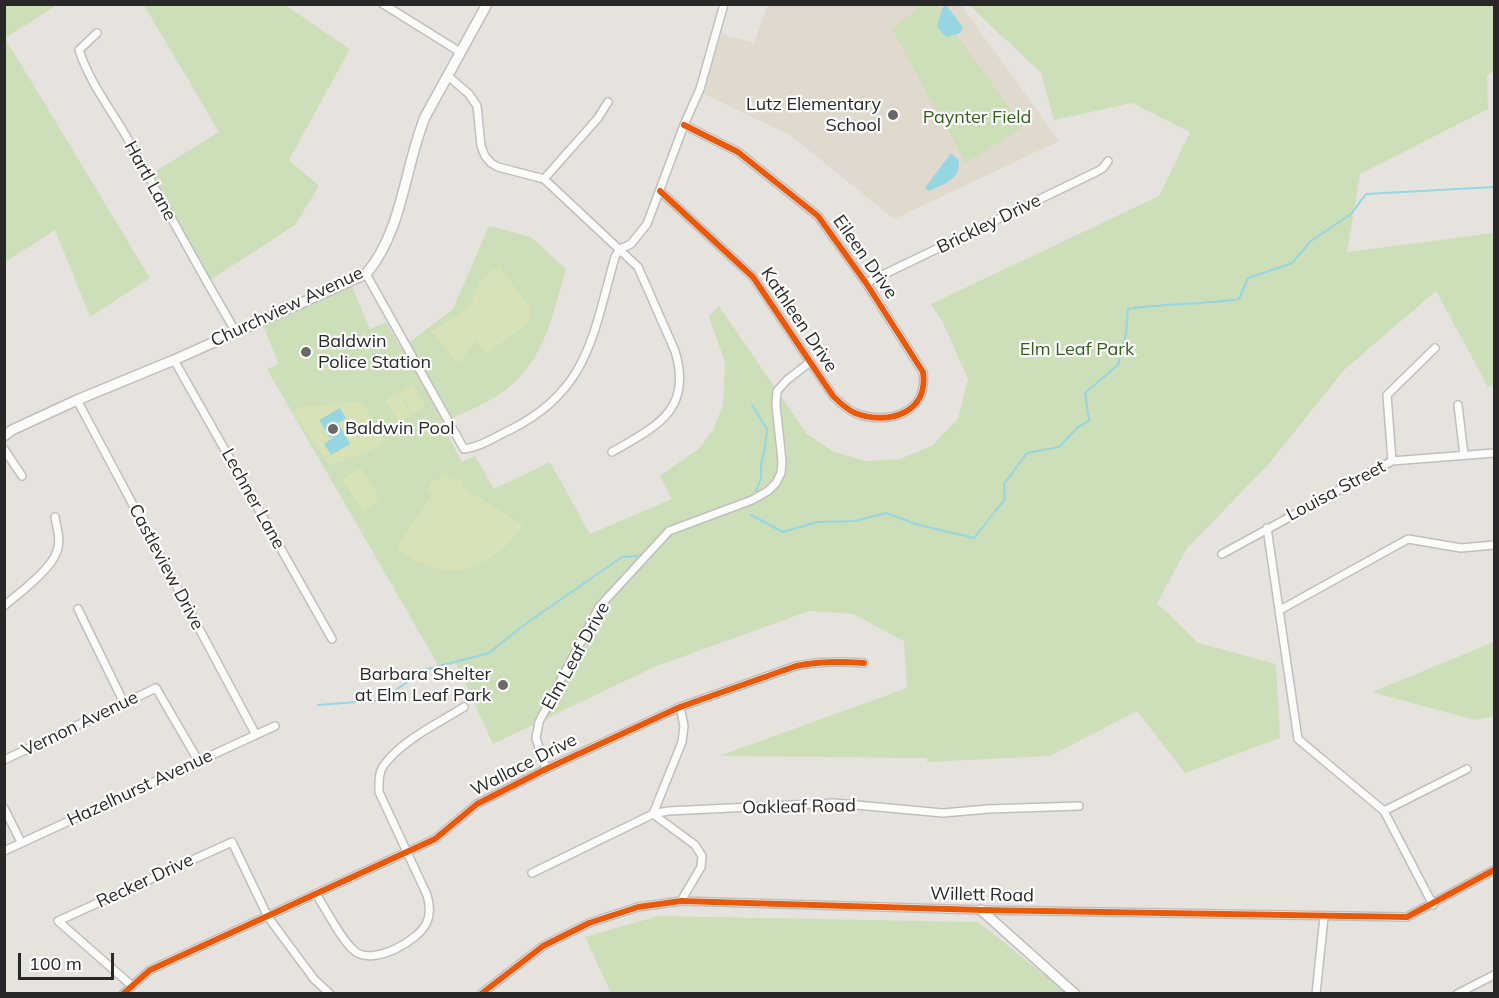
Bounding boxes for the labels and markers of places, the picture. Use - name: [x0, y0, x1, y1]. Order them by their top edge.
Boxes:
- place label: Lutz Elementary School: [746, 94, 881, 136]
- marker: Lutz Elementary School: [886, 108, 900, 122]
- place label: Baldwin Police Station: [318, 331, 431, 374]
- marker: Baldwin Police Station: [299, 345, 313, 359]
- place label: Baldwin Pool: [345, 418, 454, 440]
- marker: Baldwin Pool: [326, 422, 340, 436]
- place label: Barbara Shelter at Elm Leaf Park: [355, 664, 491, 706]
- marker: Barbara Shelter at Elm Leaf Park: [496, 678, 510, 692]

